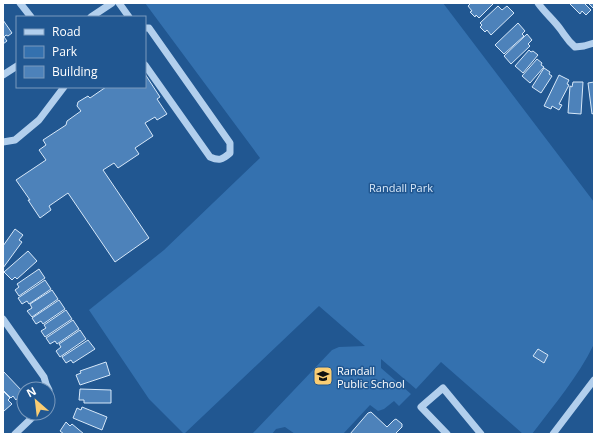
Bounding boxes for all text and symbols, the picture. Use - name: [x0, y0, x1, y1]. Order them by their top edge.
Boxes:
- legend: [16, 16, 146, 88]
- text: Road: [52, 23, 81, 40]
- text: Park: [52, 43, 78, 60]
- text: Building: [52, 63, 98, 80]
- park label: Randall Park: [369, 180, 433, 195]
- place label: Randall Public School: [337, 363, 405, 391]
- school or university icon: Randall Public School: [312, 365, 334, 387]
- north arrow: [16, 381, 56, 421]
- text: N: [24, 383, 39, 400]

